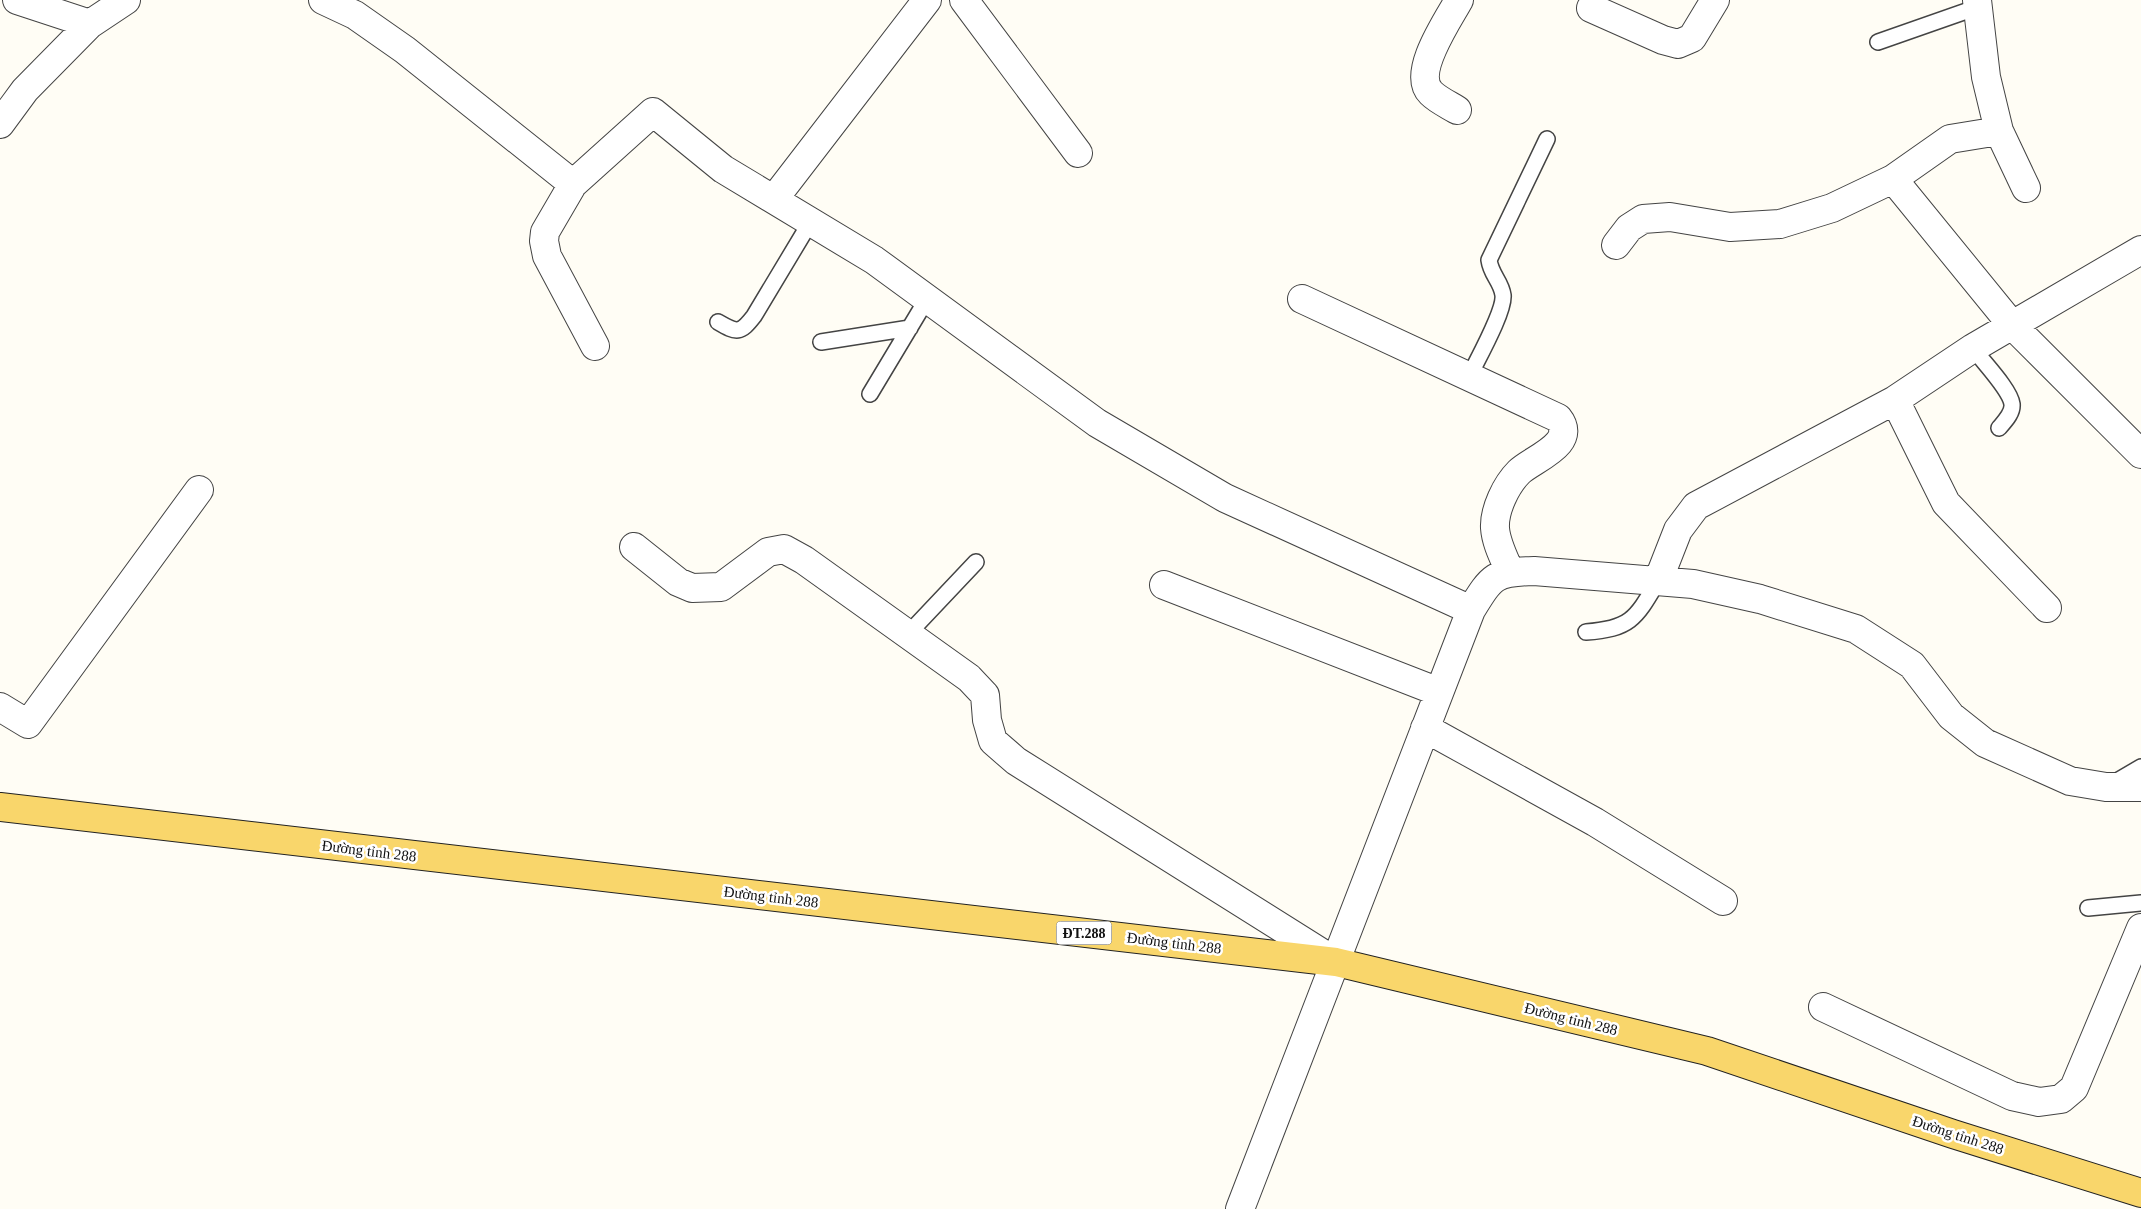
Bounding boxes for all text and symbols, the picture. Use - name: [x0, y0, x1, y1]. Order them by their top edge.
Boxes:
- street label: Đường tỉnh 288: [321, 837, 417, 865]
- street label: Đường tỉnh 288: [723, 883, 819, 911]
- road number: ĐT.288: [1056, 921, 1112, 944]
- street label: Đường tỉnh 288: [1126, 929, 1222, 957]
- street label: Đường tỉnh 288: [1523, 1000, 1619, 1038]
- street label: Đường tỉnh 288: [1910, 1113, 2006, 1157]

